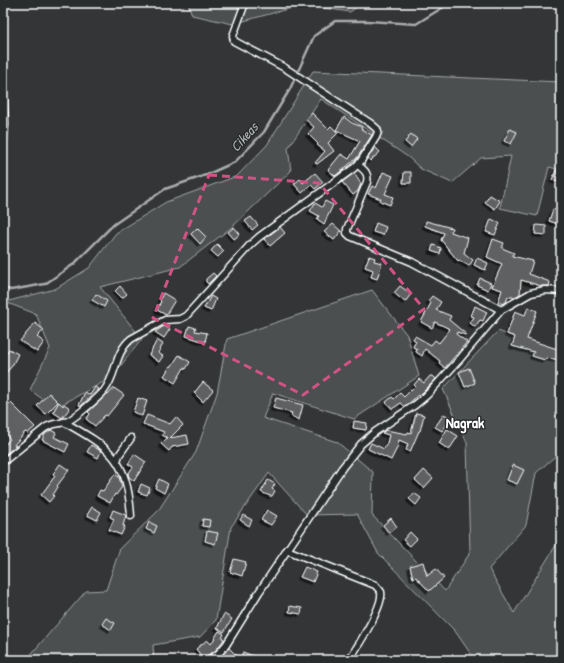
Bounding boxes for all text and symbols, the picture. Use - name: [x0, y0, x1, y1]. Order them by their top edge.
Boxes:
- water label: Cikeas: [226, 117, 263, 155]
- district label: Nagrak: [446, 412, 485, 434]

